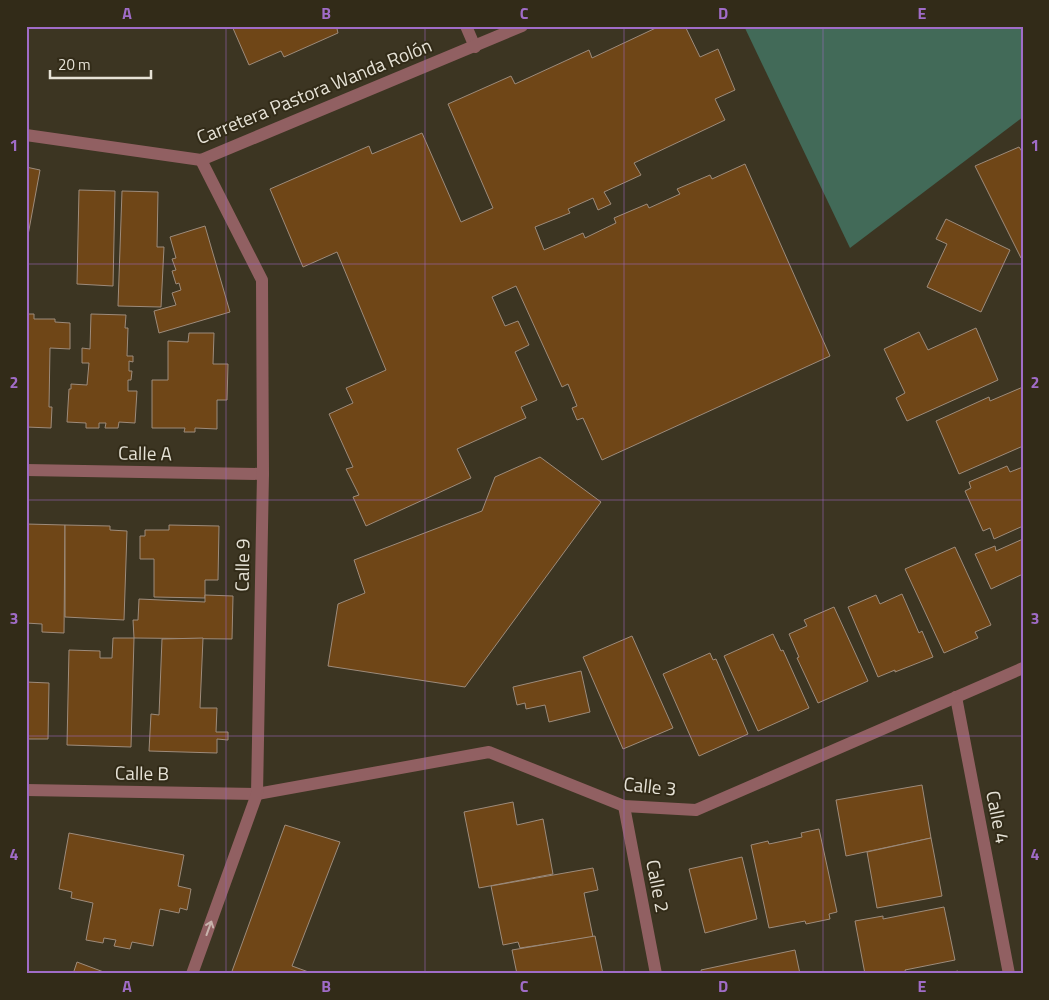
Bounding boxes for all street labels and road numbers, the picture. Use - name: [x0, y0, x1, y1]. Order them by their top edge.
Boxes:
- street label: Carretera Pastora Wanda Rolón: [192, 30, 436, 151]
- street label: Calle A: [118, 438, 172, 467]
- street label: Calle 9: [227, 538, 256, 592]
- street label: Calle B: [115, 758, 169, 787]
- street label: Calle 3: [622, 768, 678, 803]
- street label: Calle 4: [979, 788, 1018, 846]
- street label: Calle 2: [639, 857, 678, 915]

